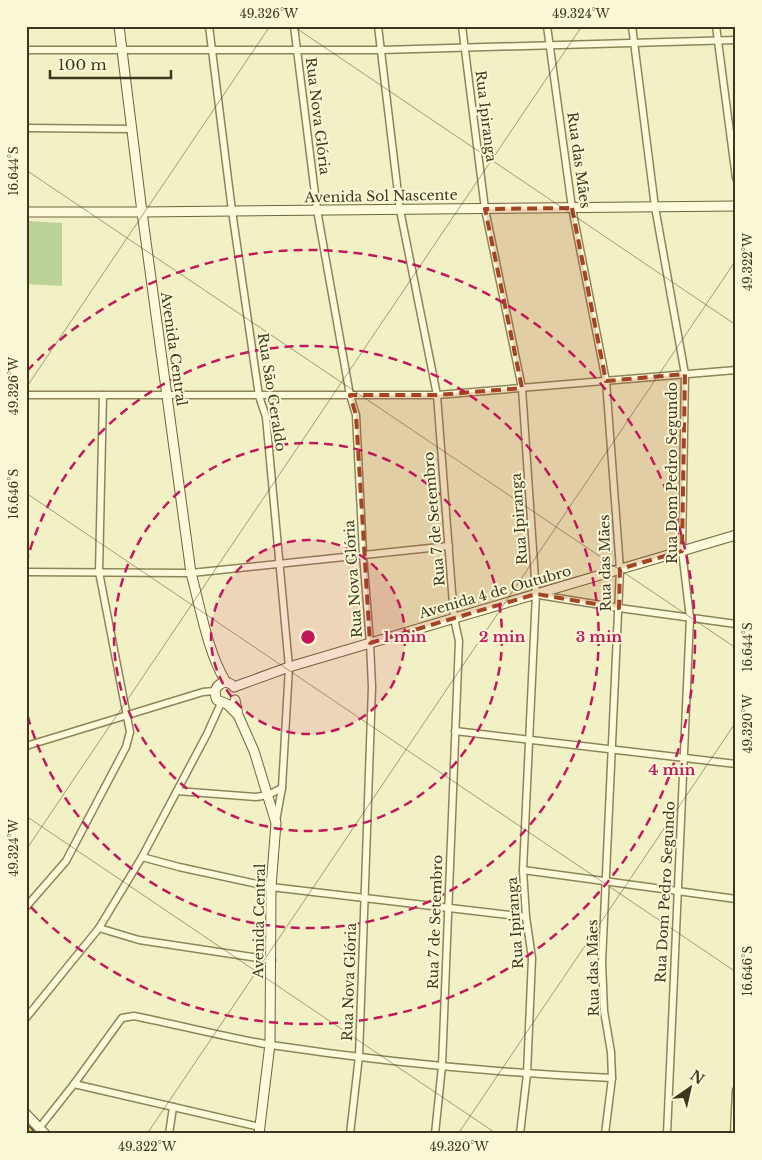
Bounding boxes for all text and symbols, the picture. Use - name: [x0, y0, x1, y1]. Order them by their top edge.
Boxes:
- text: 49.326°W: [240, 6, 299, 21]
- text: 49.324°W: [552, 6, 611, 21]
- scale bar: [50, 48, 171, 80]
- text: 100 m: [58, 55, 107, 74]
- street label: Rua Nova Glória: [302, 56, 334, 176]
- street label: Rua Ipiranga: [471, 69, 501, 163]
- street label: Rua das Mães: [563, 111, 595, 209]
- text: 16.644°S: [6, 146, 21, 196]
- street label: Avenida Sol Nascente: [303, 186, 458, 206]
- text: 49.322°W: [740, 232, 755, 291]
- street label: Avenida Central: [157, 290, 191, 408]
- street label: Rua São Geraldo: [254, 331, 290, 453]
- text: 49.326°W: [6, 356, 21, 415]
- street label: Rua Dom Pedro Segundo: [663, 382, 681, 564]
- street label: Rua 7 de Setembro: [419, 451, 449, 587]
- text: 16.646°S: [6, 469, 21, 519]
- street label: Rua Ipiranga: [507, 472, 531, 566]
- street label: Rua das Mães: [595, 514, 615, 612]
- street label: Rua Nova Glória: [340, 519, 366, 639]
- street label: Avenida 4 de Outubro: [416, 562, 573, 623]
- text: 16.644°S: [740, 622, 755, 672]
- text: 1 min: [383, 627, 427, 646]
- text: 2 min: [479, 627, 525, 646]
- text: 3 min: [576, 627, 622, 646]
- centre of rings: [299, 628, 317, 646]
- text: 49.320°W: [740, 694, 755, 754]
- text: 4 min: [649, 760, 696, 779]
- street label: Rua Dom Pedro Segundo: [651, 801, 679, 983]
- text: 49.324°W: [6, 818, 21, 877]
- street label: Rua 7 de Setembro: [424, 854, 446, 990]
- street label: Avenida Central: [249, 863, 269, 980]
- street label: Rua Ipiranga: [503, 876, 527, 970]
- street label: Rua das Mães: [583, 919, 603, 1017]
- street label: Rua Nova Glória: [338, 922, 360, 1041]
- text: 16.646°S: [740, 946, 755, 996]
- north arrow: [664, 1062, 714, 1112]
- text: N: [687, 1066, 708, 1088]
- text: 49.322°W: [118, 1139, 177, 1154]
- text: 49.320°W: [429, 1139, 489, 1154]

